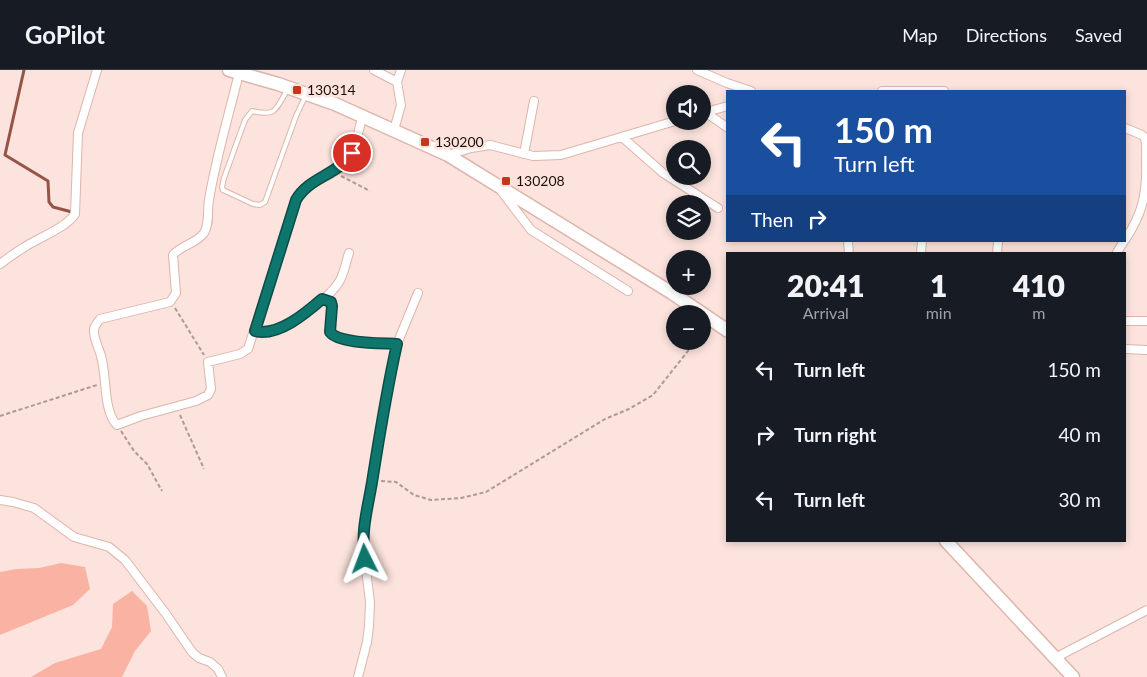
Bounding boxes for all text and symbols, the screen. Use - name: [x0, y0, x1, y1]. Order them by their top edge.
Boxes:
- text: GoPilot: [25, 20, 105, 49]
- text: Map: [902, 24, 938, 46]
- text: Directions: [966, 24, 1047, 46]
- text: Saved: [1075, 24, 1122, 46]
- place label: 130314: [307, 81, 356, 98]
- marker: 130314: [291, 84, 303, 96]
- map controls: [666, 85, 711, 350]
- button: sound: [666, 85, 711, 130]
- text: 150 m: [834, 108, 933, 150]
- icon: left: [751, 110, 816, 175]
- pin: [331, 132, 373, 174]
- place label: 130200: [435, 133, 484, 150]
- marker: 130200: [419, 136, 431, 148]
- icon: arrive: [338, 139, 366, 167]
- button: search: [666, 140, 711, 185]
- text: Turn left: [834, 150, 915, 177]
- place label: 130208: [516, 172, 565, 189]
- marker: 130208: [500, 175, 512, 187]
- button: layers: [666, 195, 711, 240]
- icon: right: [803, 205, 831, 233]
- text: Then: [751, 208, 793, 231]
- button: +: [666, 250, 711, 295]
- text: 20:41: [787, 267, 865, 303]
- text: 1: [930, 267, 947, 303]
- text: 410: [1013, 267, 1065, 303]
- text: Arrival: [803, 303, 849, 322]
- text: min: [926, 303, 952, 322]
- text: m: [1032, 303, 1045, 322]
- button: −: [666, 305, 711, 350]
- icon: left: [751, 356, 779, 384]
- text: Turn left: [794, 358, 865, 381]
- text: 150 m: [1047, 358, 1101, 381]
- icon: right: [751, 421, 779, 449]
- text: Turn right: [794, 423, 876, 446]
- text: 40 m: [1058, 423, 1101, 446]
- icon: left: [751, 486, 779, 514]
- text: Turn left: [794, 488, 865, 511]
- text: 30 m: [1058, 488, 1101, 511]
- position arrow: [338, 532, 390, 584]

